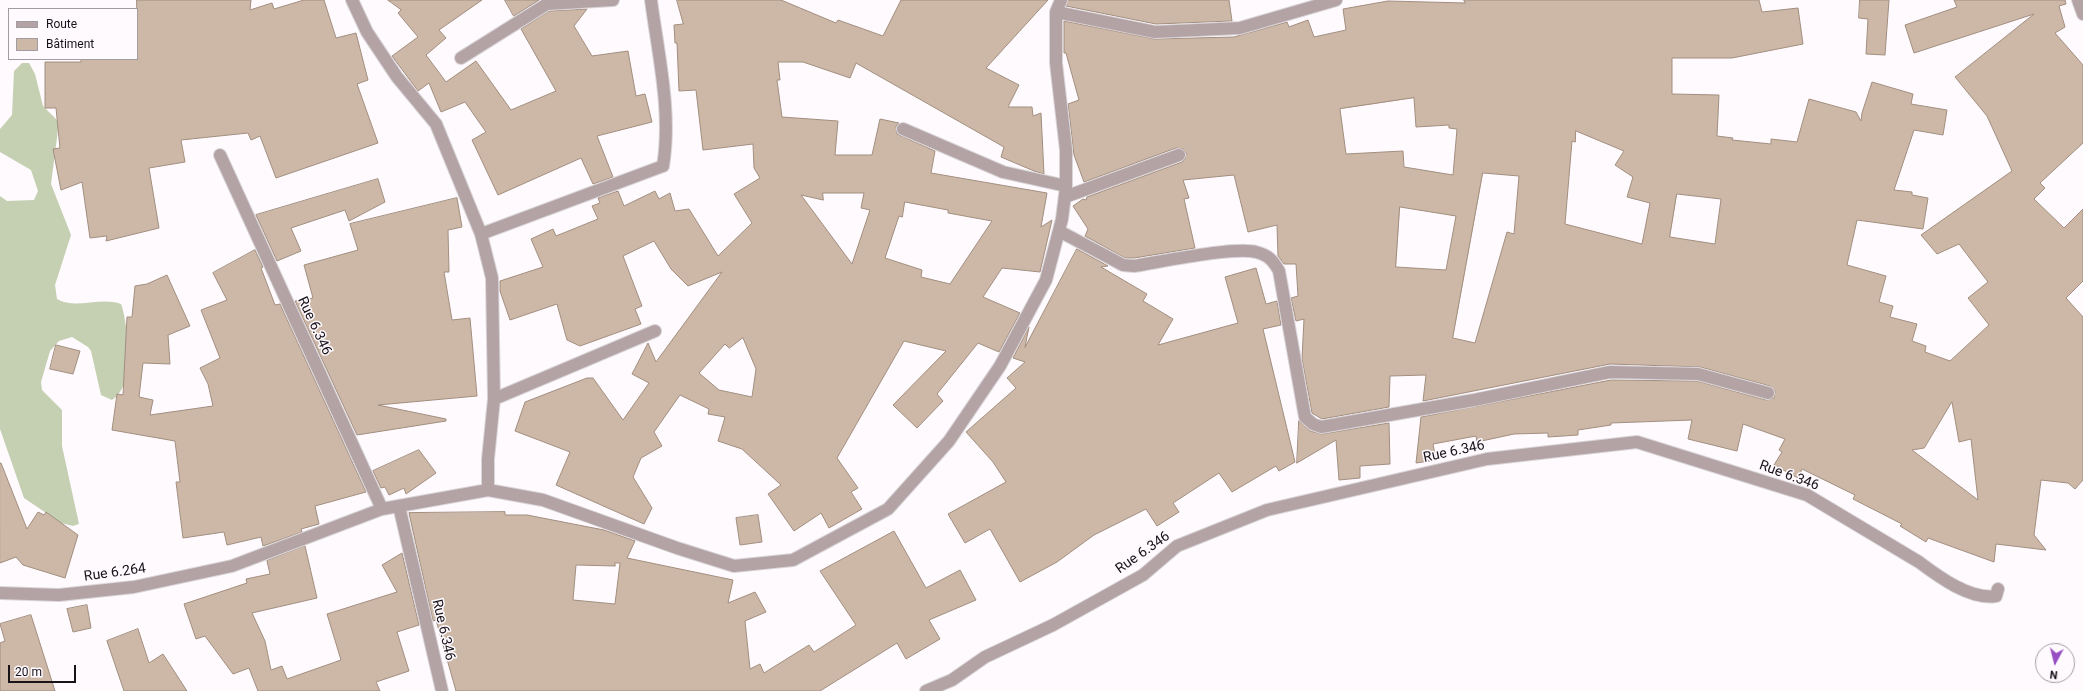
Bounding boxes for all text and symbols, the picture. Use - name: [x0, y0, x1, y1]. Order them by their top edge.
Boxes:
- legend: [8, 8, 138, 60]
- text: Route: [46, 17, 77, 31]
- text: Bâtiment: [46, 37, 94, 51]
- street label: Rue 6.346: [293, 294, 335, 358]
- street label: Rue 6.346: [1422, 437, 1486, 467]
- street label: Rue 6.346: [1757, 457, 1821, 495]
- street label: Rue 6.346: [1113, 528, 1173, 578]
- street label: Rue 6.264: [83, 560, 147, 586]
- street label: Rue 6.346: [428, 598, 458, 662]
- north arrow: [2035, 643, 2075, 683]
- scale bar: [10, 657, 78, 683]
- text: 20 m: [15, 665, 42, 679]
- text: N: [2049, 667, 2058, 681]

